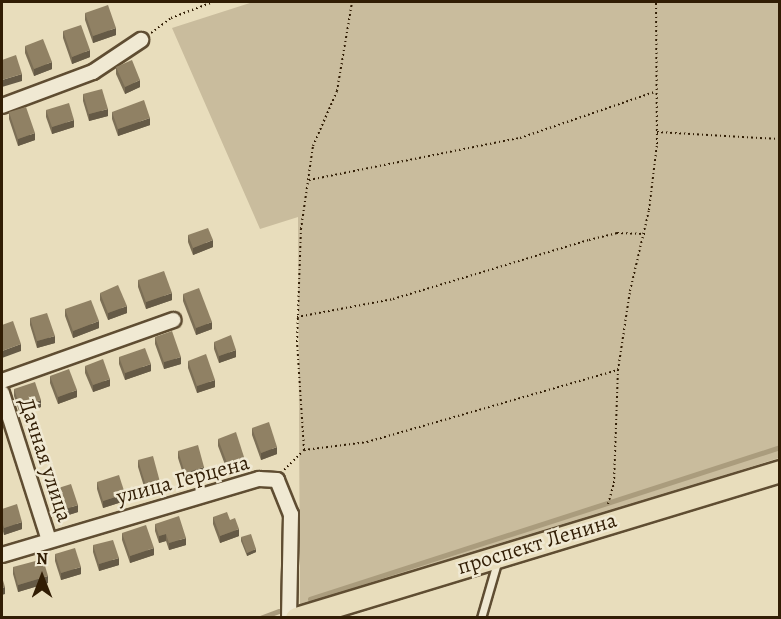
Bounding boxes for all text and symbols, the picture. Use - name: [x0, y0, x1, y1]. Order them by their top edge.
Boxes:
- street label: Дачная улица: [13, 395, 77, 525]
- street label: улица Герцена: [114, 450, 252, 510]
- street label: проспект Ленина: [454, 507, 620, 581]
- north arrow: [12, 547, 72, 607]
- text: N: [36, 548, 48, 570]

